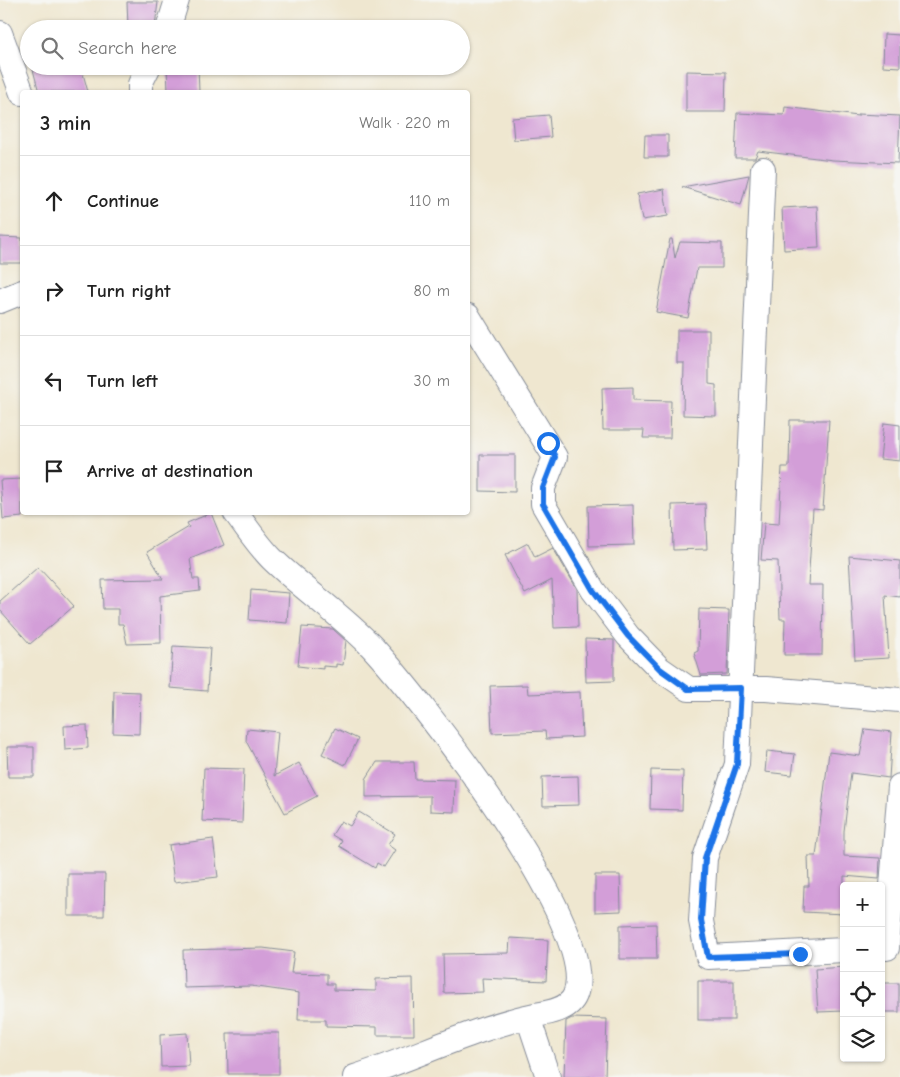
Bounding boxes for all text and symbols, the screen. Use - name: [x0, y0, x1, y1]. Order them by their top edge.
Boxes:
- search box: [20, 20, 470, 75]
- icon: search: [38, 34, 66, 62]
- text: Search here: [78, 37, 177, 59]
- text: 3 min: [40, 111, 91, 135]
- text: Walk · 220 m: [359, 114, 450, 132]
- icon: ahead: [40, 187, 68, 215]
- text: Continue: [87, 190, 159, 212]
- text: 110 m: [409, 192, 450, 210]
- icon: right: [40, 277, 68, 305]
- text: Turn right: [87, 280, 171, 302]
- text: 80 m: [413, 282, 450, 300]
- icon: left: [40, 367, 68, 395]
- text: Turn left: [87, 370, 158, 392]
- text: 30 m: [414, 372, 450, 390]
- route start: [537, 432, 560, 455]
- icon: arrive: [40, 457, 68, 485]
- text: Arrive at destination: [87, 460, 253, 482]
- map controls: [840, 882, 885, 1062]
- button: +: [840, 882, 885, 927]
- button: −: [840, 927, 885, 972]
- route end: [789, 943, 812, 966]
- button: locate: [840, 972, 885, 1017]
- button: layers: [840, 1017, 885, 1062]

